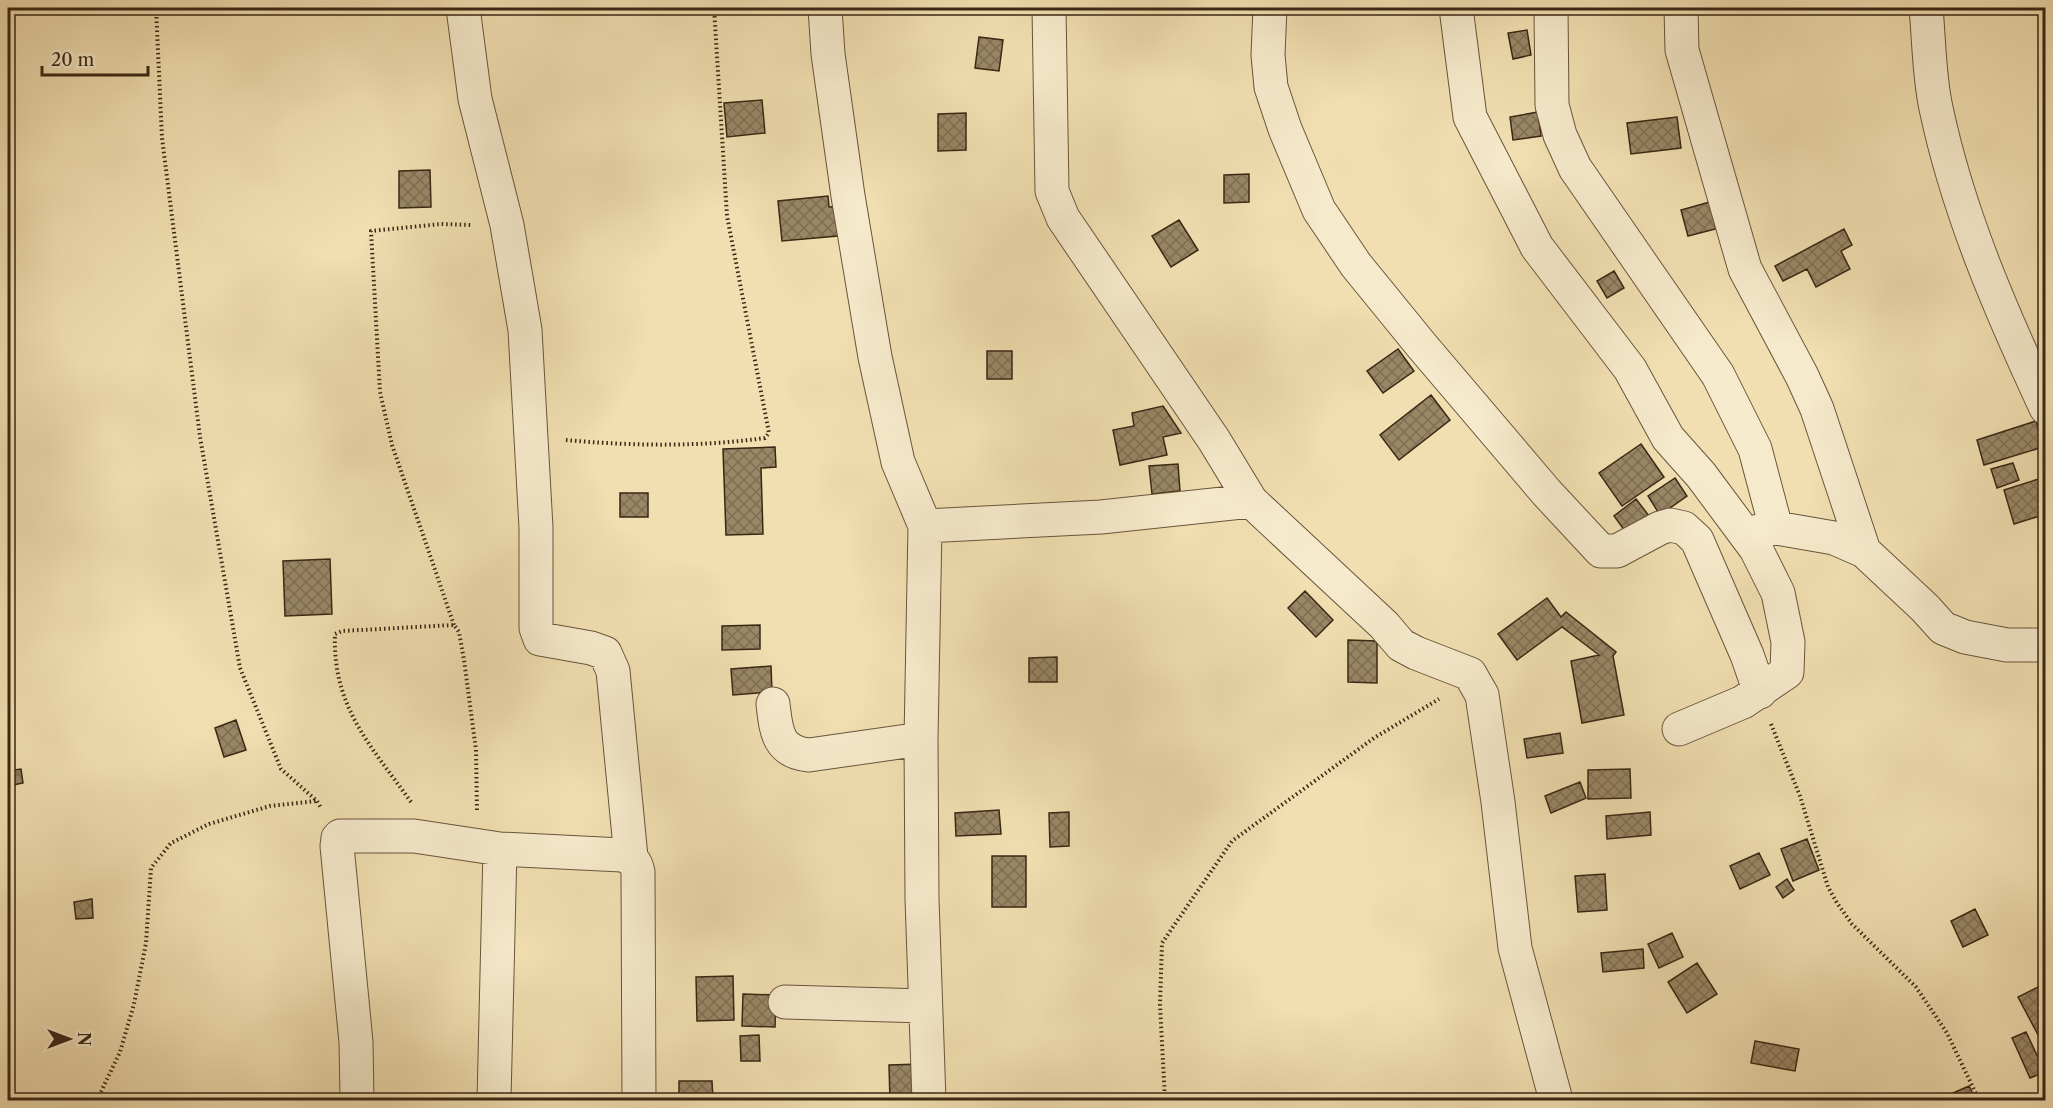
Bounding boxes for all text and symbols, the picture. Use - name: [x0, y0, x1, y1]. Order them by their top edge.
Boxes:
- scale bar: [42, 39, 148, 77]
- text: 20 m: [51, 49, 95, 71]
- north arrow: [39, 1009, 99, 1069]
- text: N: [74, 1032, 94, 1046]

